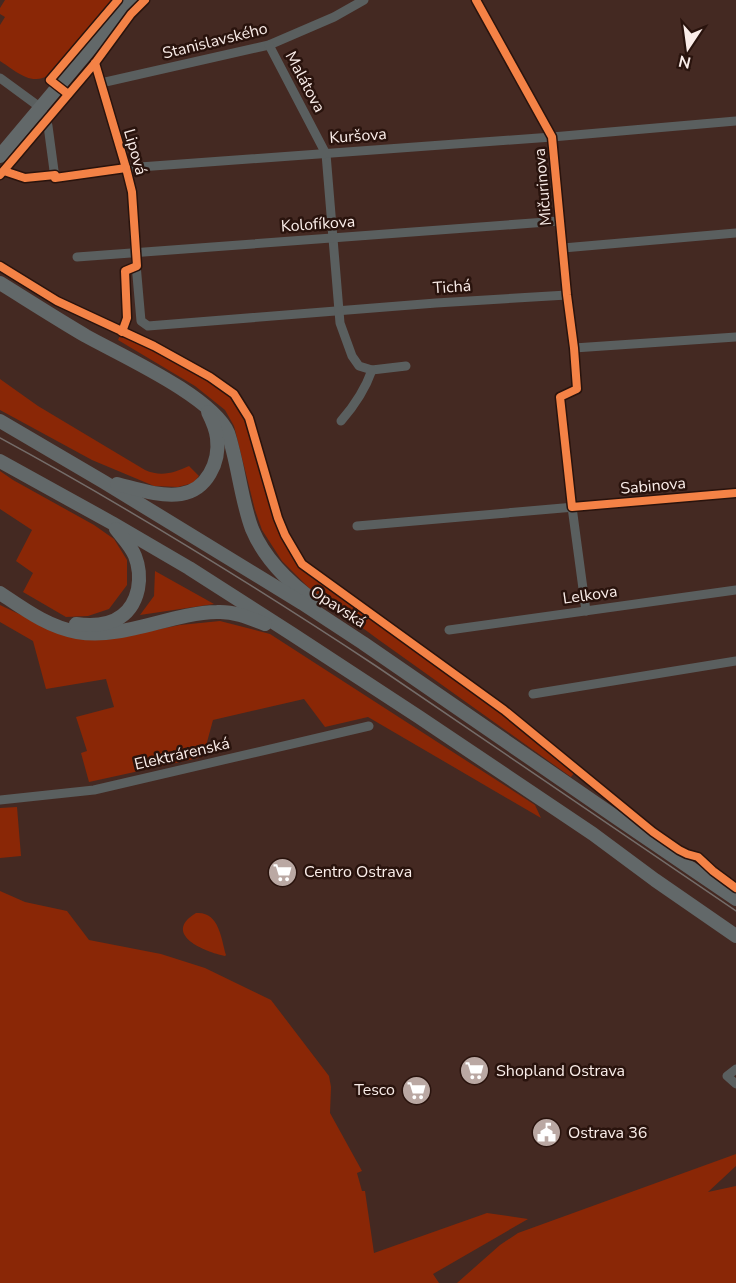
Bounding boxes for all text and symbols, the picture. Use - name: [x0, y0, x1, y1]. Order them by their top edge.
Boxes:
- street label: Stanislavského: [160, 17, 270, 65]
- north arrow: [658, 18, 718, 78]
- street label: Malátova: [280, 48, 330, 116]
- text: N: [677, 50, 693, 74]
- street label: Kuršova: [329, 123, 387, 149]
- street label: Lipová: [118, 126, 152, 178]
- street label: Mičurinova: [529, 147, 557, 227]
- street label: Kolofíkova: [280, 210, 356, 238]
- street label: Tichá: [432, 275, 472, 299]
- street label: Sabinova: [619, 472, 687, 500]
- street label: Lelkova: [561, 580, 619, 610]
- street label: Opavská: [306, 581, 370, 633]
- street label: Elektrárenská: [132, 732, 232, 776]
- supermarket icon: Centro Ostrava: [267, 856, 299, 888]
- place label: Centro Ostrava: [304, 861, 412, 883]
- supermarket icon: Shopland Ostrava: [459, 1055, 491, 1087]
- place label: Shopland Ostrava: [496, 1060, 625, 1082]
- supermarket icon: Tesco: [400, 1074, 432, 1106]
- place label: Tesco: [354, 1079, 395, 1101]
- public building icon: Ostrava 36: [531, 1117, 563, 1149]
- place label: Ostrava 36: [568, 1122, 647, 1144]

